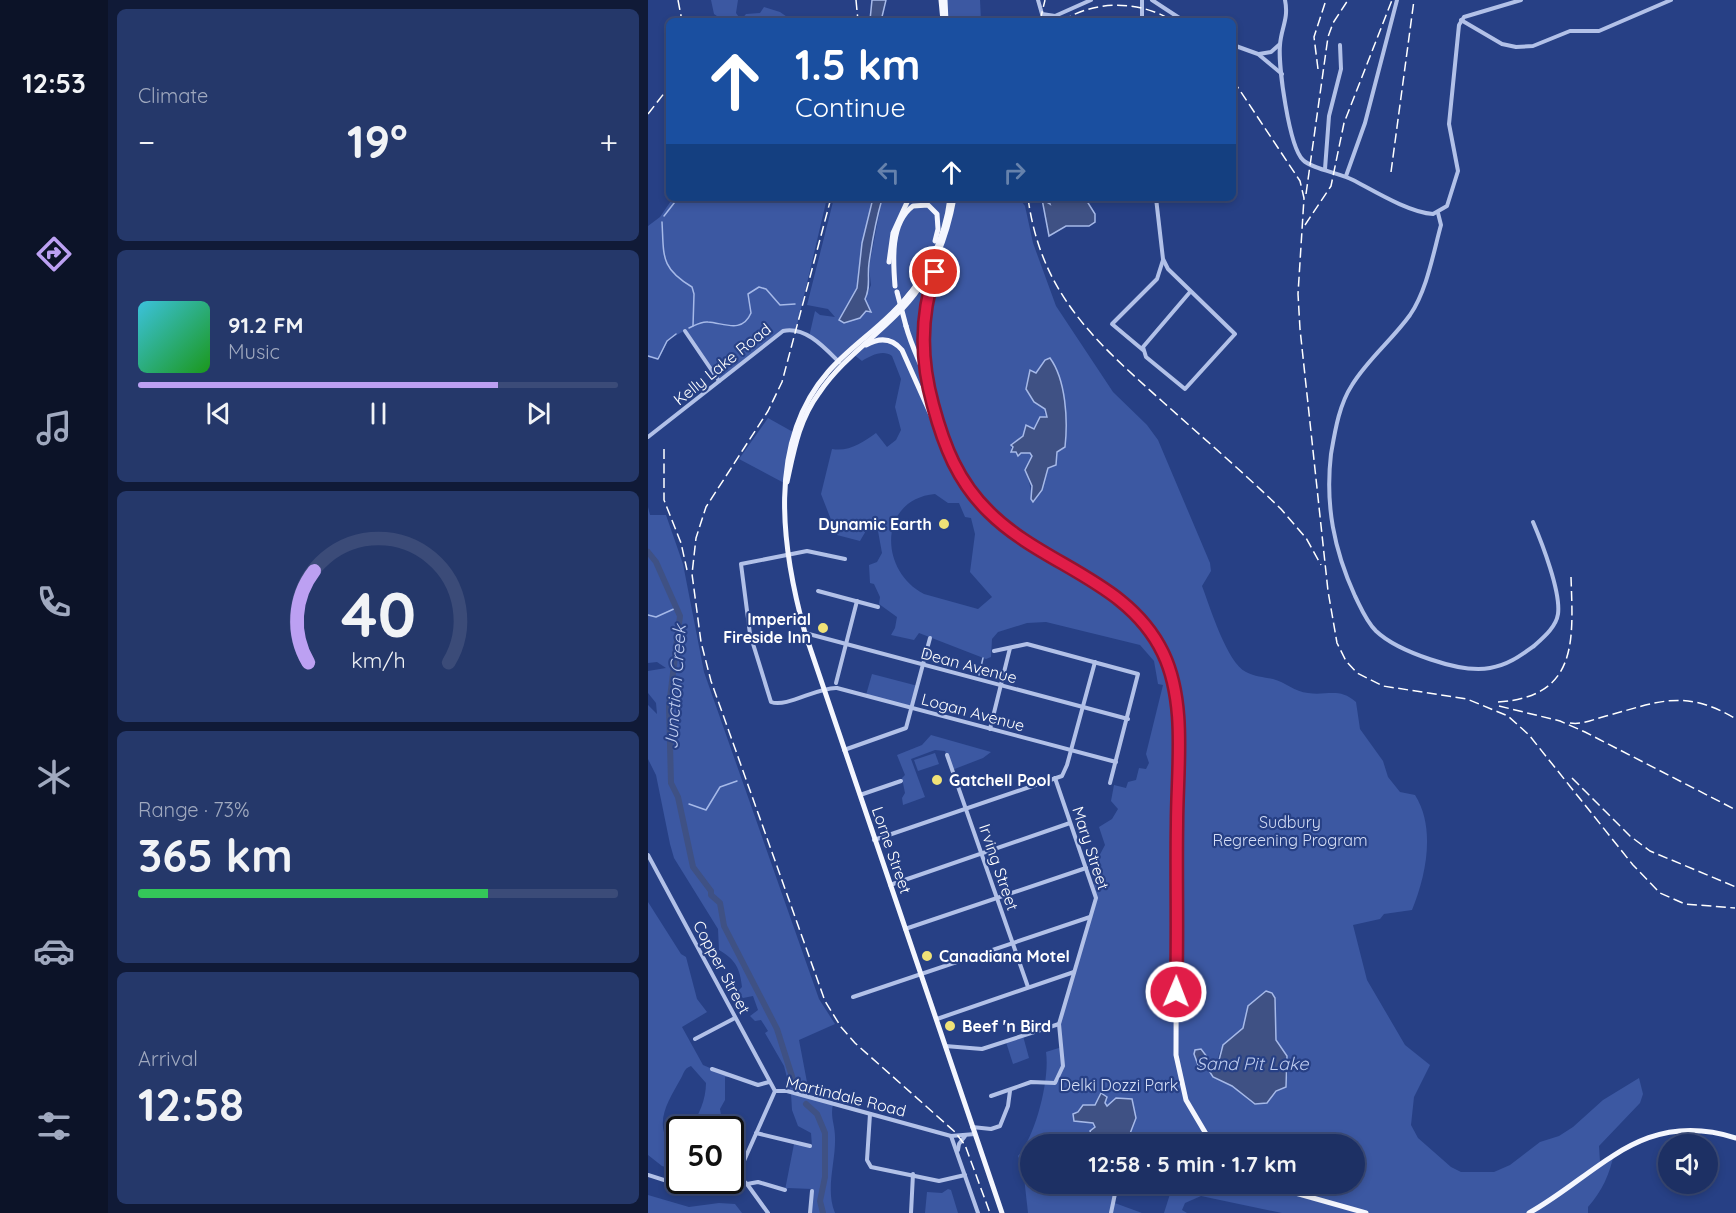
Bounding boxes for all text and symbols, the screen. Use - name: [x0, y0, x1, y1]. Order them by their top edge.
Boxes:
- text: 1.5 km: [795, 38, 920, 91]
- icon: ahead: [696, 42, 774, 120]
- text: 12:53: [22, 66, 86, 100]
- text: Climate: [138, 83, 208, 108]
- text: Continue: [795, 90, 906, 124]
- text: 19°: [347, 113, 408, 169]
- text: −: [138, 121, 155, 162]
- text: +: [599, 121, 618, 162]
- icon: left: [872, 156, 905, 189]
- icon: ahead: [935, 156, 968, 189]
- icon: right: [998, 156, 1031, 189]
- icon: directions: [33, 233, 75, 275]
- pin: [909, 246, 960, 297]
- icon: arrive: [918, 255, 951, 288]
- text: 91.2 FM: [228, 311, 304, 339]
- street label: Kelly Lake Road: [669, 319, 775, 409]
- text: Music: [228, 339, 280, 364]
- icon: previous: [202, 397, 235, 430]
- icon: pause: [362, 397, 395, 430]
- icon: next: [522, 397, 555, 430]
- icon: music: [33, 407, 75, 449]
- place label: Dynamic Earth: [818, 514, 932, 534]
- marker: Dynamic Earth: [937, 517, 951, 531]
- text: 40: [340, 576, 415, 654]
- icon: phone: [33, 581, 75, 623]
- place label: Imperial Fireside Inn: [723, 609, 811, 647]
- marker: Imperial Fireside Inn: [816, 621, 830, 635]
- water label: Junction Creek: [659, 623, 691, 750]
- street label: Dean Avenue: [919, 643, 1019, 687]
- text: km/h: [351, 648, 405, 674]
- street label: Logan Avenue: [919, 689, 1027, 735]
- icon: climate: [33, 756, 75, 798]
- place label: Gatchell Pool: [949, 770, 1051, 790]
- marker: Gatchell Pool: [930, 773, 944, 787]
- text: Range · 73%: [138, 797, 250, 822]
- street label: Lorne Street: [868, 804, 916, 896]
- street label: Mary Street: [1068, 804, 1114, 892]
- park label: Sudbury Regreening Program: [1213, 812, 1368, 850]
- street label: Irving Street: [975, 821, 1023, 913]
- text: 365 km: [138, 827, 293, 883]
- street label: Copper Street: [689, 917, 755, 1017]
- icon: car: [33, 930, 75, 972]
- place label: Canadiana Motel: [939, 946, 1070, 966]
- marker: Canadiana Motel: [920, 949, 934, 963]
- position arrow: [1144, 960, 1208, 1024]
- place label: Beef 'n Bird: [962, 1016, 1051, 1036]
- marker: Beef 'n Bird: [943, 1019, 957, 1033]
- text: Arrival: [138, 1046, 198, 1071]
- water label: Sand Pit Lake: [1196, 1052, 1309, 1075]
- street label: Martindale Road: [784, 1071, 908, 1121]
- park label: Delki Dozzi Park: [1060, 1075, 1178, 1095]
- text: 12:58: [138, 1076, 244, 1132]
- icon: filters: [33, 1105, 75, 1147]
- speed limit sign: 50: [666, 1116, 744, 1194]
- map controls: [1658, 1134, 1718, 1194]
- button: sound: [1658, 1134, 1718, 1194]
- text: 12:58 · 5 min · 1.7 km: [1088, 1150, 1297, 1178]

